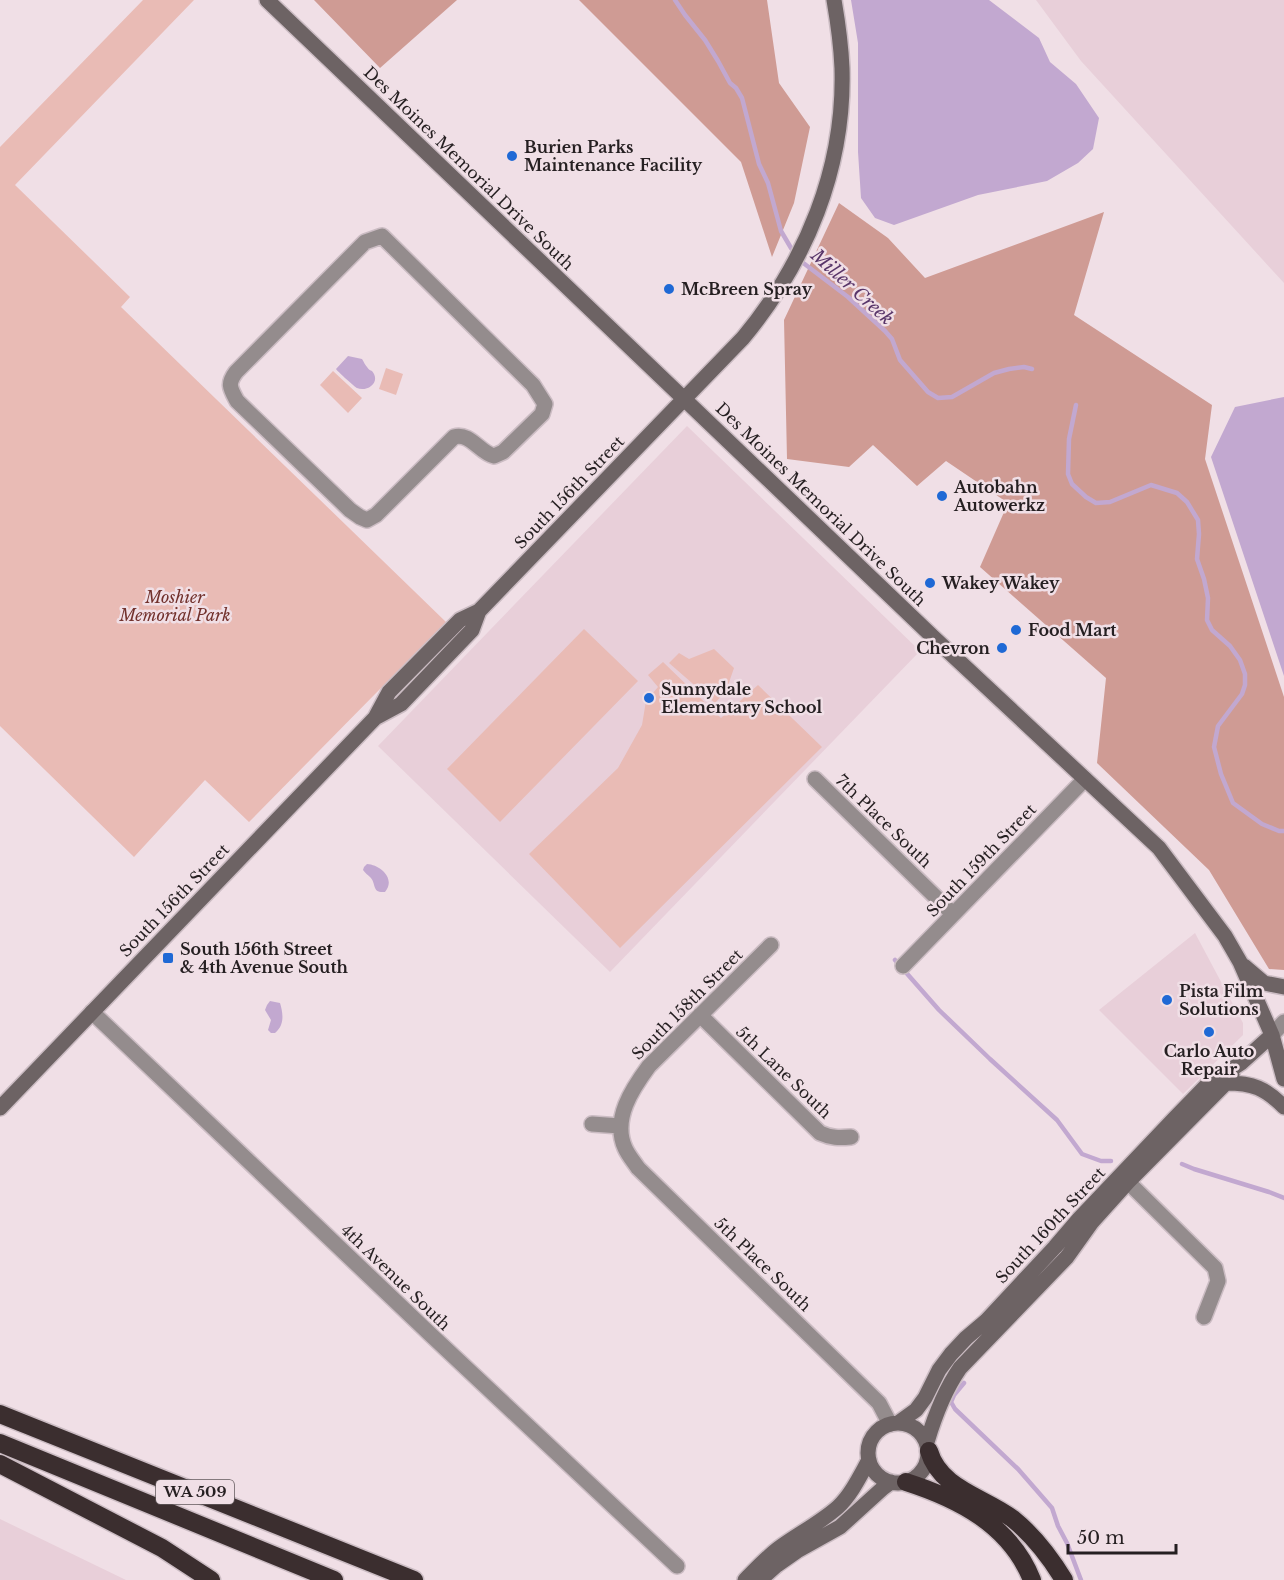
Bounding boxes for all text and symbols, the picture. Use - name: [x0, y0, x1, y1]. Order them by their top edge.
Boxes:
- street label: Des Moines Memorial Drive South: [360, 62, 578, 274]
- place label: Burien Parks Maintenance Facility: [524, 137, 703, 175]
- marker: Burien Parks Maintenance Facility: [505, 149, 519, 163]
- water label: Miller Creek: [806, 244, 898, 330]
- place label: McBreen Spray: [681, 279, 813, 299]
- marker: McBreen Spray: [662, 282, 676, 296]
- street label: Des Moines Memorial Drive South: [712, 398, 930, 610]
- street label: South 156th Street: [510, 431, 628, 553]
- place label: Autobahn Autowerkz: [953, 477, 1045, 515]
- marker: Autobahn Autowerkz: [935, 489, 949, 503]
- place label: Wakey Wakey: [941, 573, 1060, 593]
- marker: Wakey Wakey: [923, 576, 937, 590]
- park label: Moshier Memorial Park: [118, 587, 231, 625]
- place label: Food Mart: [1028, 620, 1117, 640]
- marker: Food Mart: [1009, 623, 1023, 637]
- place label: Chevron: [916, 638, 990, 658]
- marker: Chevron: [995, 641, 1009, 655]
- place label: Sunnydale Elementary School: [661, 679, 823, 717]
- marker: Sunnydale Elementary School: [642, 691, 656, 705]
- street label: 7th Place South: [832, 770, 936, 872]
- street label: South 159th Street: [922, 799, 1040, 921]
- street label: South 156th Street: [115, 839, 233, 961]
- place label: South 156th Street & 4th Avenue South: [180, 939, 349, 977]
- street label: South 158th Street: [627, 944, 747, 1064]
- marker: South 156th Street & 4th Avenue South: [161, 951, 175, 965]
- place label: Pista Film Solutions: [1179, 981, 1264, 1019]
- marker: Pista Film Solutions: [1160, 993, 1174, 1007]
- street label: 5th Lane South: [732, 1022, 836, 1122]
- marker: Carlo Auto Repair: [1202, 1025, 1216, 1039]
- place label: Carlo Auto Repair: [1164, 1041, 1254, 1079]
- street label: South 160th Street: [991, 1163, 1109, 1287]
- street label: 5th Place South: [710, 1213, 816, 1315]
- street label: 4th Avenue South: [337, 1220, 455, 1334]
- road number: WA 509: [156, 1480, 234, 1504]
- scale bar: [1068, 1517, 1176, 1555]
- text: 50 m: [1077, 1527, 1125, 1549]

